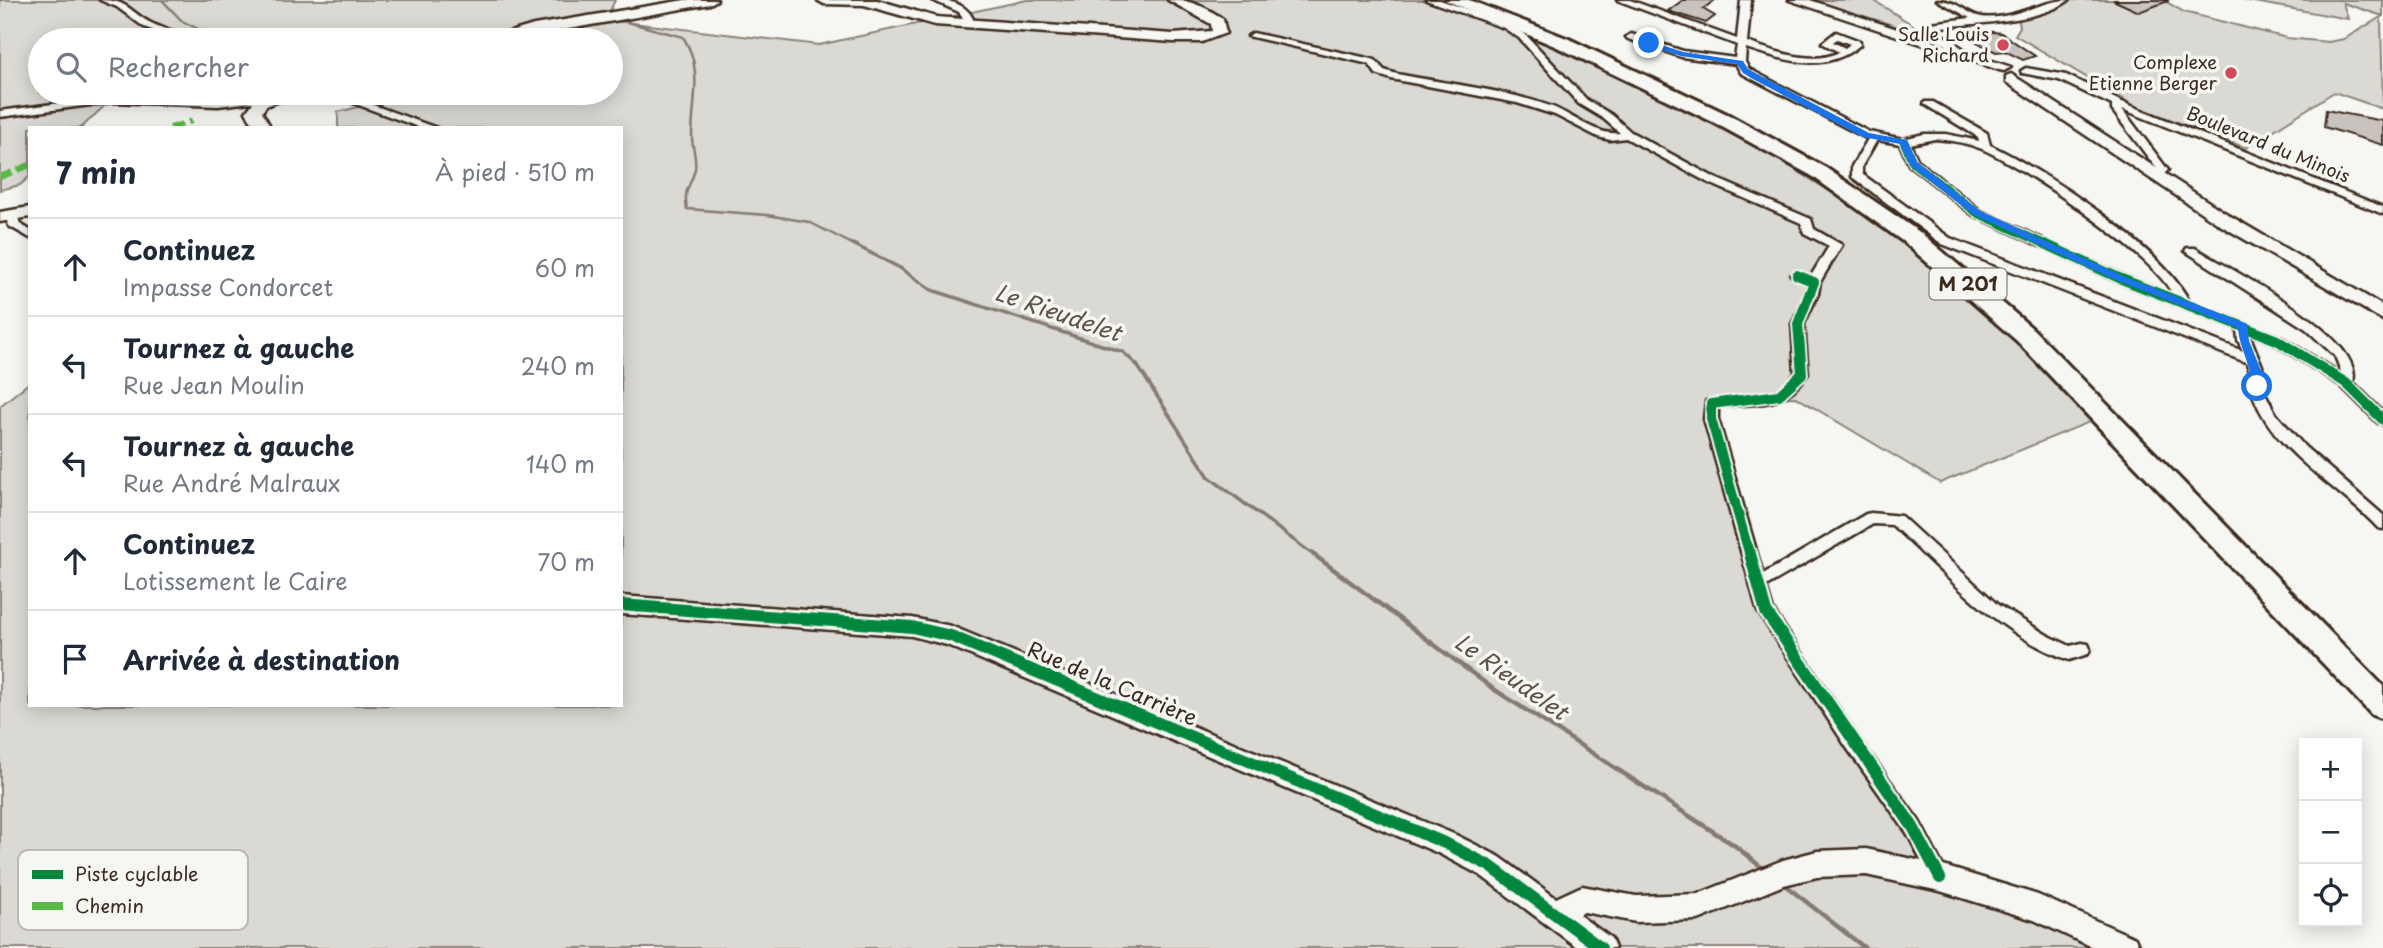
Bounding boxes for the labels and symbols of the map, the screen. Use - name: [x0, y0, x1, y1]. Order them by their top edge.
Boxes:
- place label: Salle Louis Richard: [1898, 20, 1989, 68]
- route end: [1633, 27, 1664, 58]
- marker: Salle Louis Richard: [1995, 37, 2011, 53]
- place label: Complexe Etienne Berger: [2089, 48, 2218, 96]
- marker: Complexe Etienne Berger: [2223, 65, 2239, 81]
- street label: Boulevard du Minois: [2183, 98, 2354, 189]
- road number: M 201: [1930, 268, 2007, 300]
- water label: Le Rieudelet: [991, 274, 1129, 350]
- route start: [2241, 370, 2272, 401]
- water label: Le Rieudelet: [1448, 624, 1578, 729]
- street label: Rue de la Carrière: [1023, 632, 1203, 732]
- legend: [18, 850, 248, 930]
- text: Piste cyclable: [75, 859, 198, 887]
- text: Chemin: [75, 891, 144, 919]

